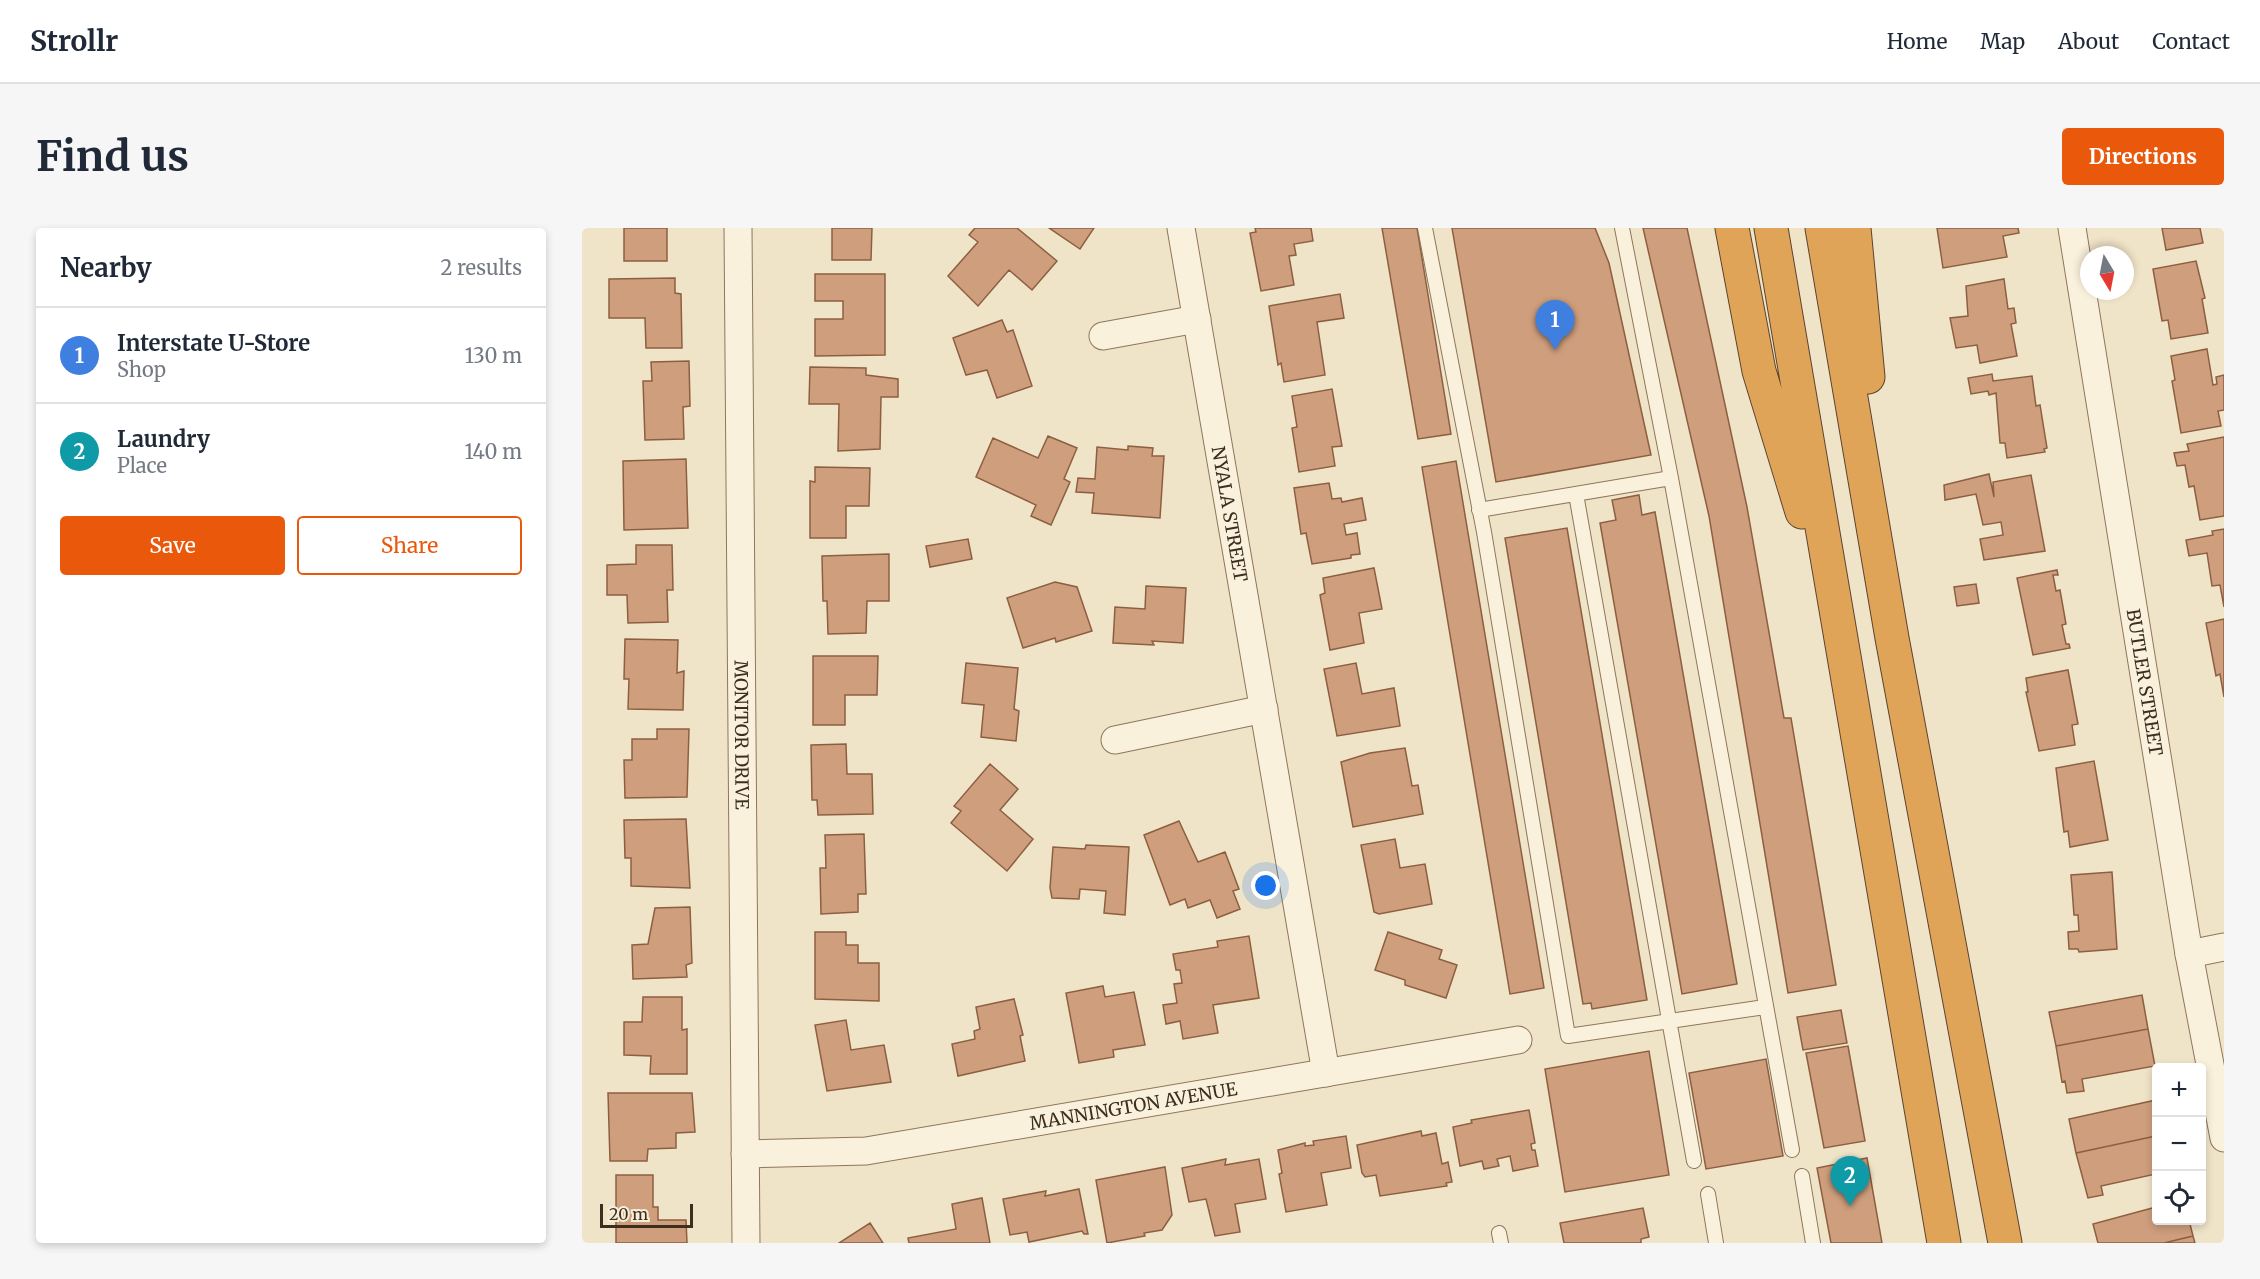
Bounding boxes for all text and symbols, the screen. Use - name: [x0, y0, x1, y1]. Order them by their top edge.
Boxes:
- text: Strollr: [30, 23, 118, 59]
- text: Home: [1887, 28, 1947, 55]
- text: Map: [1980, 28, 2025, 55]
- text: About: [2058, 28, 2119, 55]
- text: Contact: [2152, 28, 2230, 55]
- button: Directions: [2062, 128, 2224, 185]
- text: Find us: [36, 130, 189, 182]
- north arrow: [2080, 246, 2134, 300]
- text: Nearby: [60, 251, 152, 284]
- text: 2 results: [440, 255, 522, 280]
- pin: 1: [1536, 300, 1574, 350]
- text: Interstate U-Store: [117, 329, 310, 357]
- text: 1: [75, 343, 84, 368]
- text: 130 m: [465, 343, 522, 368]
- text: Shop: [117, 357, 166, 382]
- text: Laundry: [117, 425, 210, 453]
- text: 2: [74, 439, 85, 464]
- text: 140 m: [465, 439, 522, 464]
- street label: NYALA STREET: [1207, 444, 1253, 584]
- text: Place: [117, 453, 167, 478]
- button: Save: [60, 516, 285, 575]
- button: Share: [297, 516, 522, 575]
- street label: BUTLER STREET: [2122, 607, 2168, 758]
- street label: MONITOR DRIVE: [730, 660, 754, 810]
- your location: [1251, 871, 1280, 900]
- map controls: [2152, 1063, 2206, 1225]
- button: +: [2152, 1063, 2206, 1117]
- street label: MANNINGTON AVENUE: [1028, 1076, 1239, 1135]
- button: −: [2152, 1117, 2206, 1171]
- pin: 2: [1830, 1156, 1870, 1206]
- button: locate: [2152, 1171, 2206, 1225]
- scale bar: [600, 1201, 693, 1228]
- text: 20 m: [609, 1204, 648, 1224]

